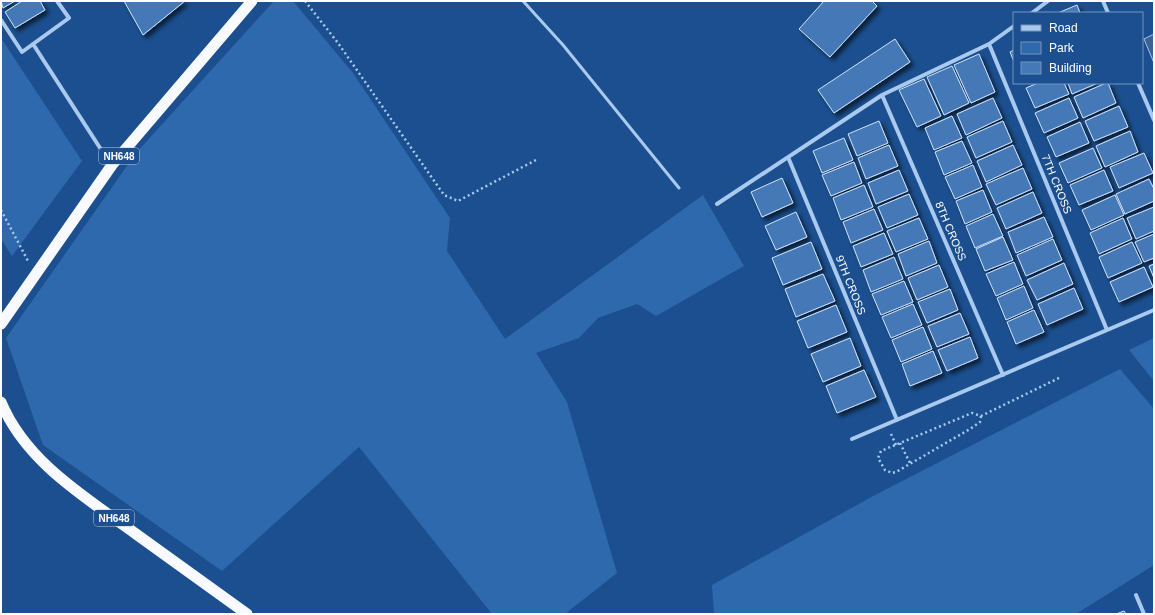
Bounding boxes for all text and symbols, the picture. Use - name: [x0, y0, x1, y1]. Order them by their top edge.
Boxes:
- legend: [1013, 12, 1143, 84]
- text: Road: [1049, 21, 1078, 35]
- text: Park: [1049, 41, 1075, 55]
- text: Building: [1049, 61, 1092, 75]
- road number: NH648: [99, 148, 139, 164]
- street label: 7TH CROSS: [1040, 153, 1074, 215]
- street label: 8TH CROSS: [933, 200, 969, 262]
- street label: 9TH CROSS: [834, 254, 868, 316]
- road number: NH648: [94, 510, 134, 526]

